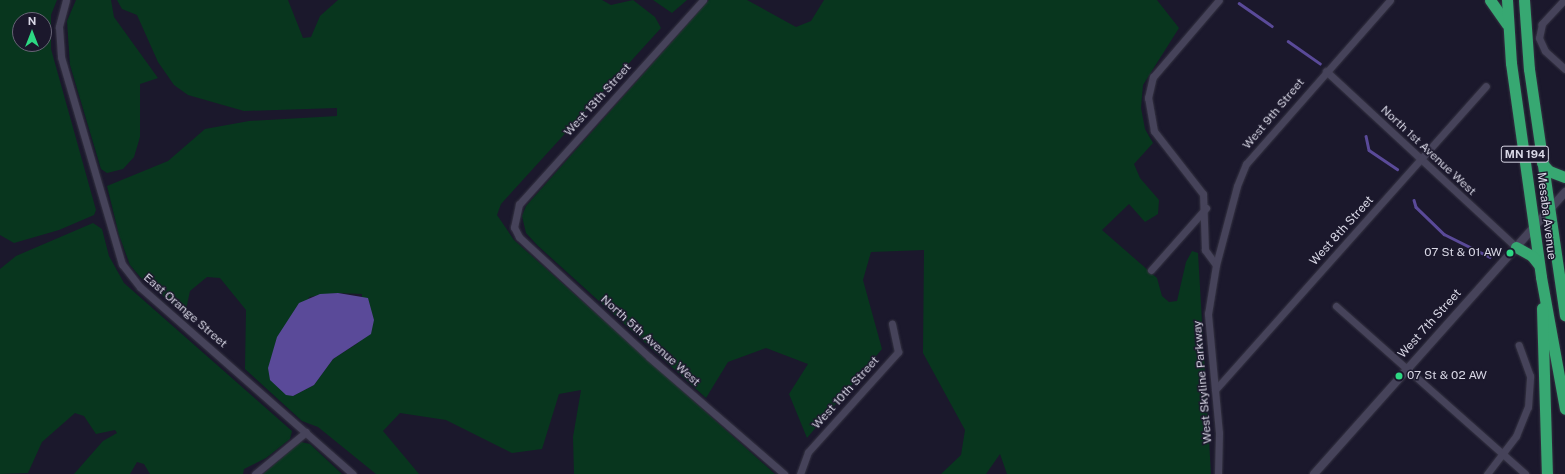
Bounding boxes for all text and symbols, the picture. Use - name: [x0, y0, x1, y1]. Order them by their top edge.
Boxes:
- north arrow: [12, 12, 52, 52]
- text: N: [28, 15, 36, 27]
- street label: West 13th Street: [561, 61, 635, 139]
- street label: West 9th Street: [1240, 76, 1308, 152]
- street label: North 1st Avenue West: [1377, 103, 1479, 199]
- road number: MN 194: [1500, 145, 1550, 163]
- street label: Mesaba Avenue: [1533, 172, 1559, 260]
- street label: West 8th Street: [1307, 193, 1377, 269]
- place label: 07 St & 01 AW: [1424, 246, 1502, 260]
- marker: 07 St & 01 AW: [1505, 248, 1515, 258]
- street label: East Orange Street: [140, 271, 230, 351]
- street label: West 7th Street: [1395, 287, 1465, 361]
- street label: North 5th Avenue West: [597, 292, 703, 390]
- street label: West Skyline Parkway: [1190, 320, 1216, 444]
- street label: West 10th Street: [810, 354, 882, 432]
- place label: 07 St & 02 AW: [1407, 369, 1487, 383]
- marker: 07 St & 02 AW: [1394, 371, 1404, 381]

